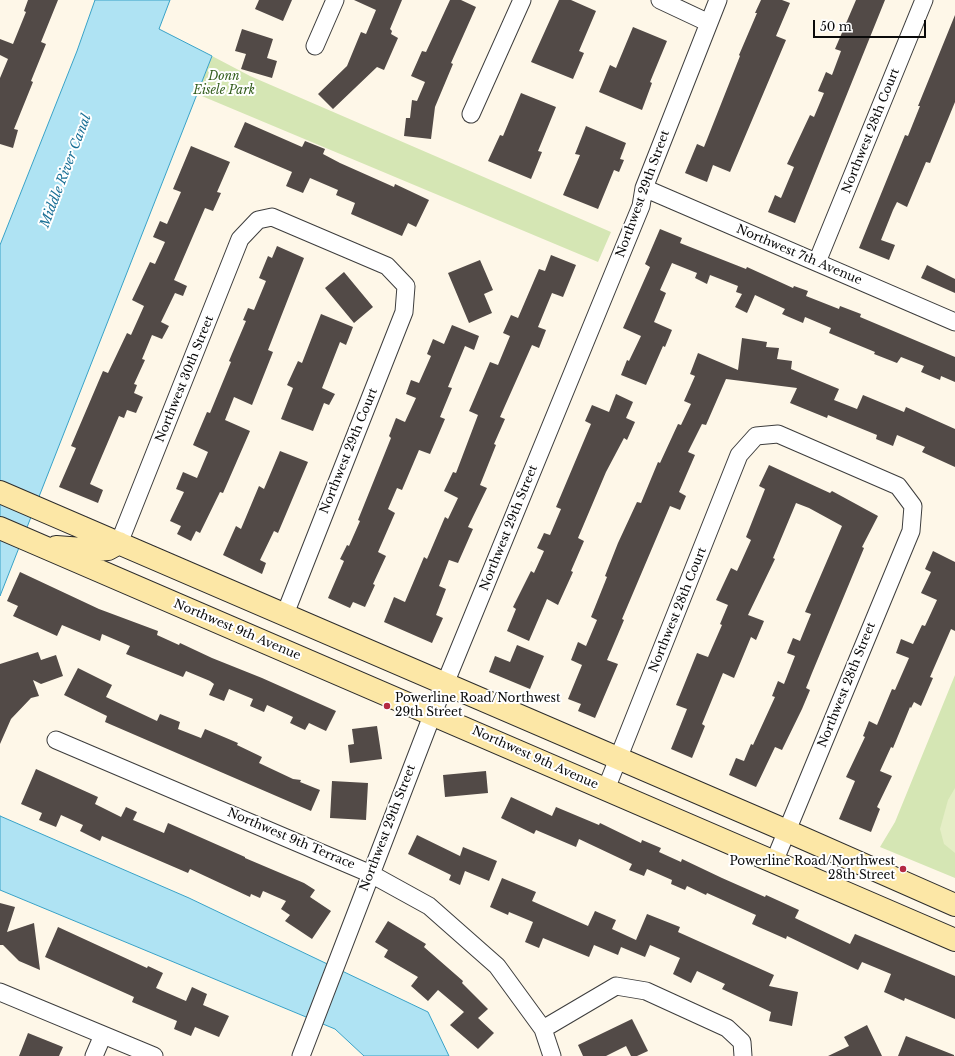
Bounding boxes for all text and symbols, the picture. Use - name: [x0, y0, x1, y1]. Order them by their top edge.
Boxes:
- scale bar: [815, 12, 928, 38]
- text: 50 m: [820, 19, 852, 34]
- street label: Northwest 28th Court: [839, 66, 903, 196]
- park label: Donn Eisele Park: [193, 70, 255, 98]
- water label: Middle River Canal: [37, 112, 95, 230]
- street label: Northwest 29th Street: [613, 128, 673, 260]
- street label: Northwest 7th Avenue: [734, 222, 864, 288]
- street label: Northwest 30th Street: [153, 314, 217, 444]
- street label: Northwest 29th Court: [317, 386, 381, 516]
- street label: Northwest 29th Street: [477, 463, 541, 593]
- street label: Northwest 28th Court: [646, 545, 710, 675]
- street label: Northwest 9th Avenue: [171, 597, 303, 663]
- street label: Northwest 28th Street: [815, 620, 879, 750]
- place label: Powerline Road/Northwest 29th Street: [395, 692, 561, 720]
- marker: Powerline Road/Northwest 29th Street: [382, 701, 392, 711]
- street label: Northwest 9th Avenue: [470, 724, 600, 792]
- street label: Northwest 29th Street: [357, 763, 419, 893]
- street label: Northwest 9th Terrace: [225, 806, 357, 872]
- place label: Powerline Road/Northwest 28th Street: [729, 855, 895, 883]
- marker: Powerline Road/Northwest 28th Street: [898, 864, 908, 874]

